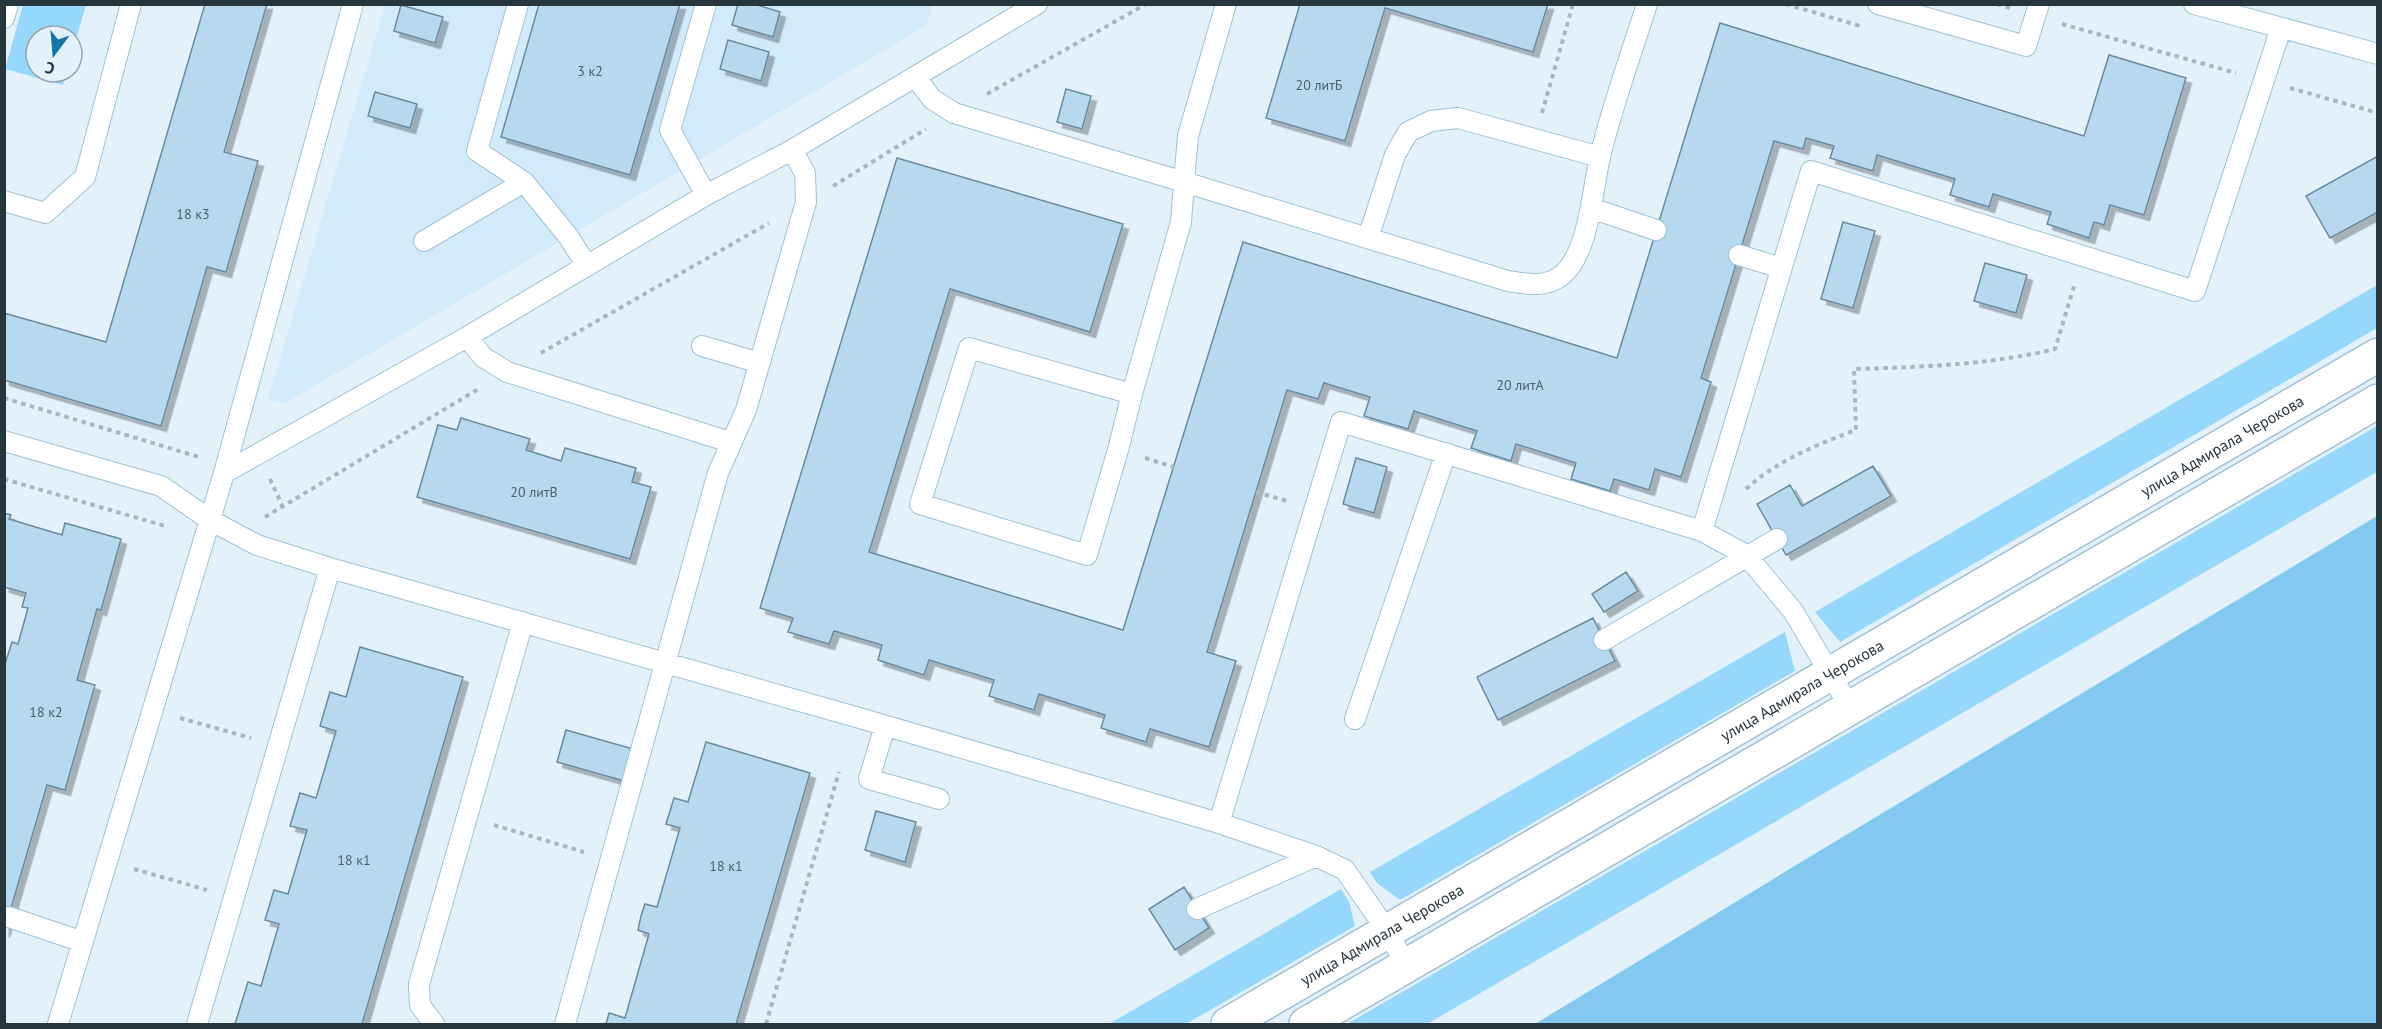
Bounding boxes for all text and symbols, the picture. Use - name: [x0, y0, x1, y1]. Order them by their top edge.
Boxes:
- north arrow: [24, 24, 84, 84]
- text: С: [43, 58, 57, 79]
- house number: 3 к2: [577, 62, 603, 80]
- house number: 20 литБ: [1296, 76, 1343, 94]
- house number: 18 к3: [176, 205, 210, 223]
- house number: 20 литА: [1496, 376, 1545, 394]
- street label: улица Адмирала Черокова: [2137, 390, 2307, 501]
- house number: 20 литВ: [510, 483, 558, 501]
- street label: улица Адмирала Черокова: [1717, 635, 1887, 745]
- house number: 18 к2: [29, 703, 63, 721]
- house number: 18 к1: [337, 851, 371, 869]
- house number: 18 к1: [709, 857, 743, 875]
- street label: улица Адмирала Черокова: [1297, 879, 1467, 990]

